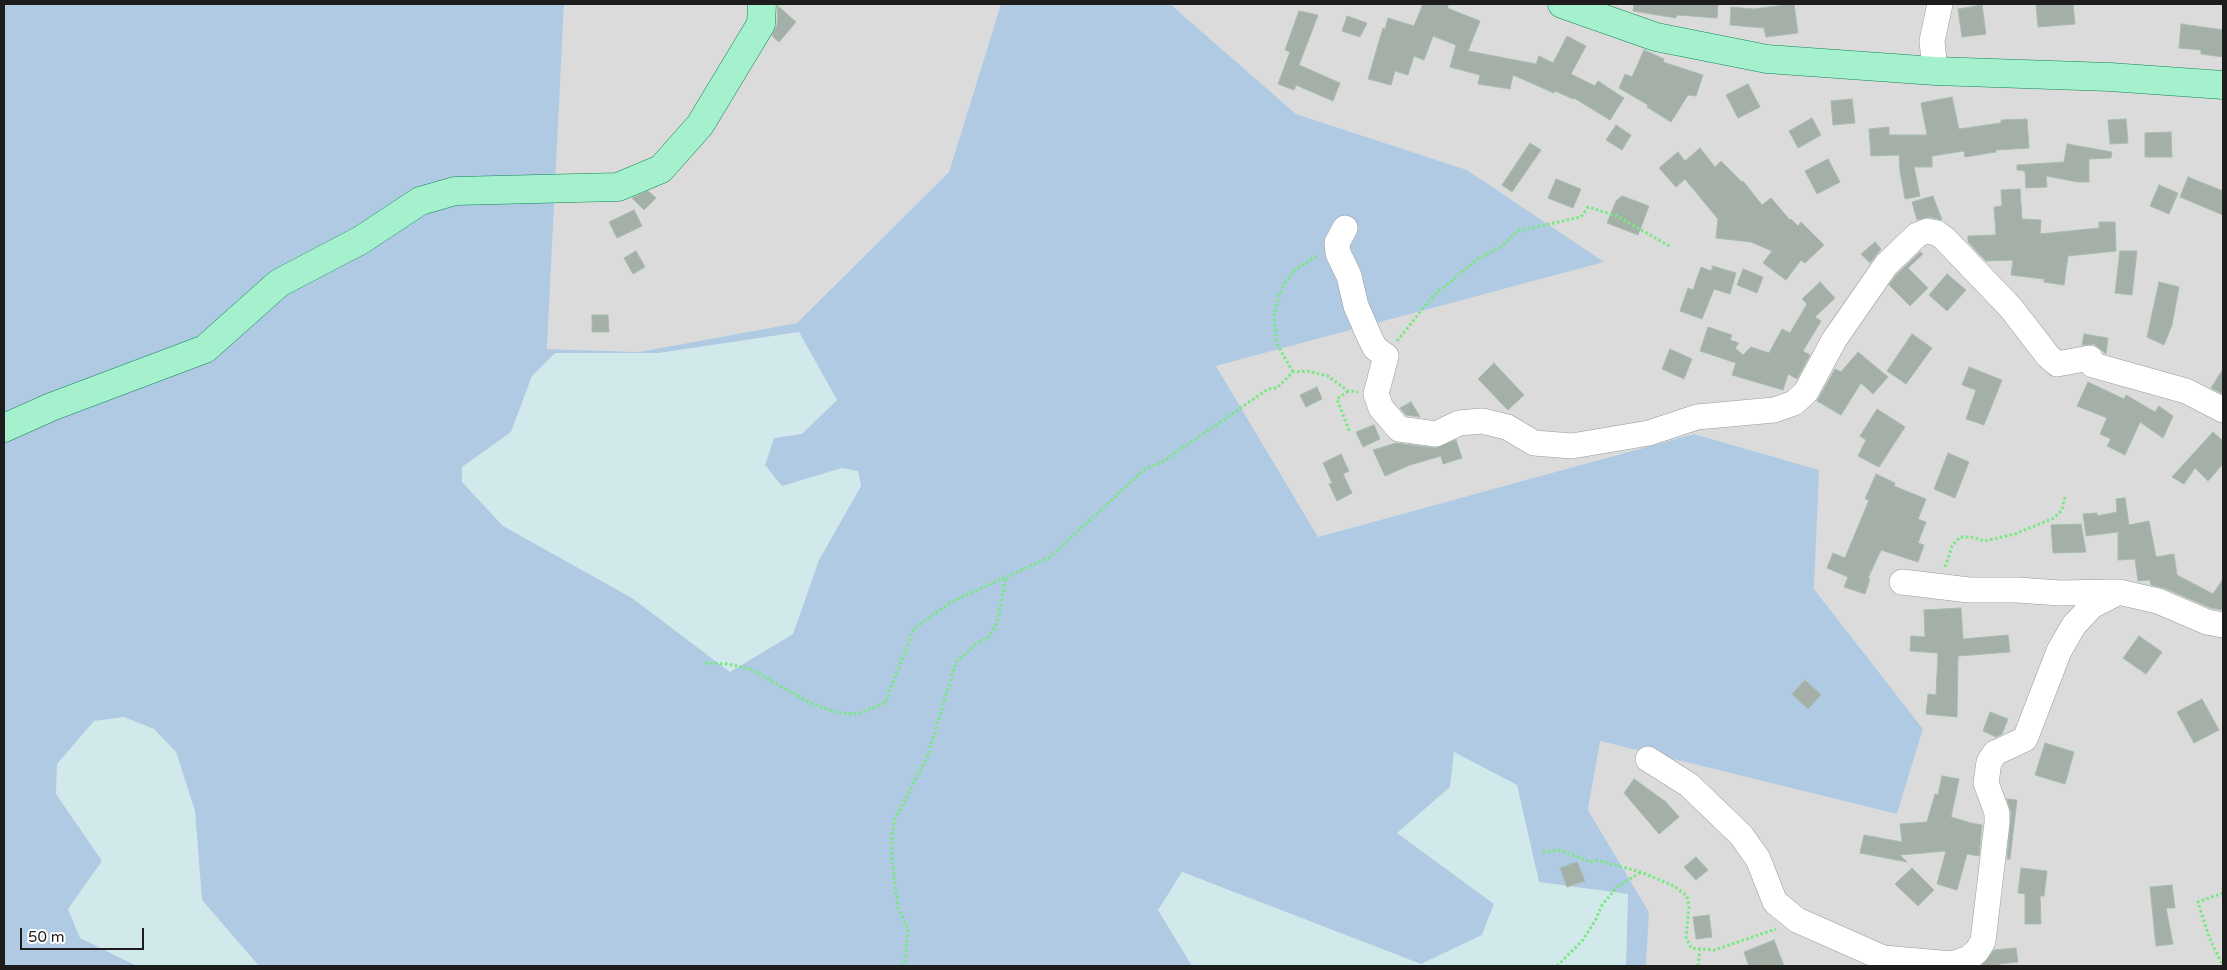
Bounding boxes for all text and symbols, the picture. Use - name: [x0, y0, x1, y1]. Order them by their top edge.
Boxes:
- scale bar: [22, 918, 146, 950]
- text: 50 m: [28, 928, 65, 946]

